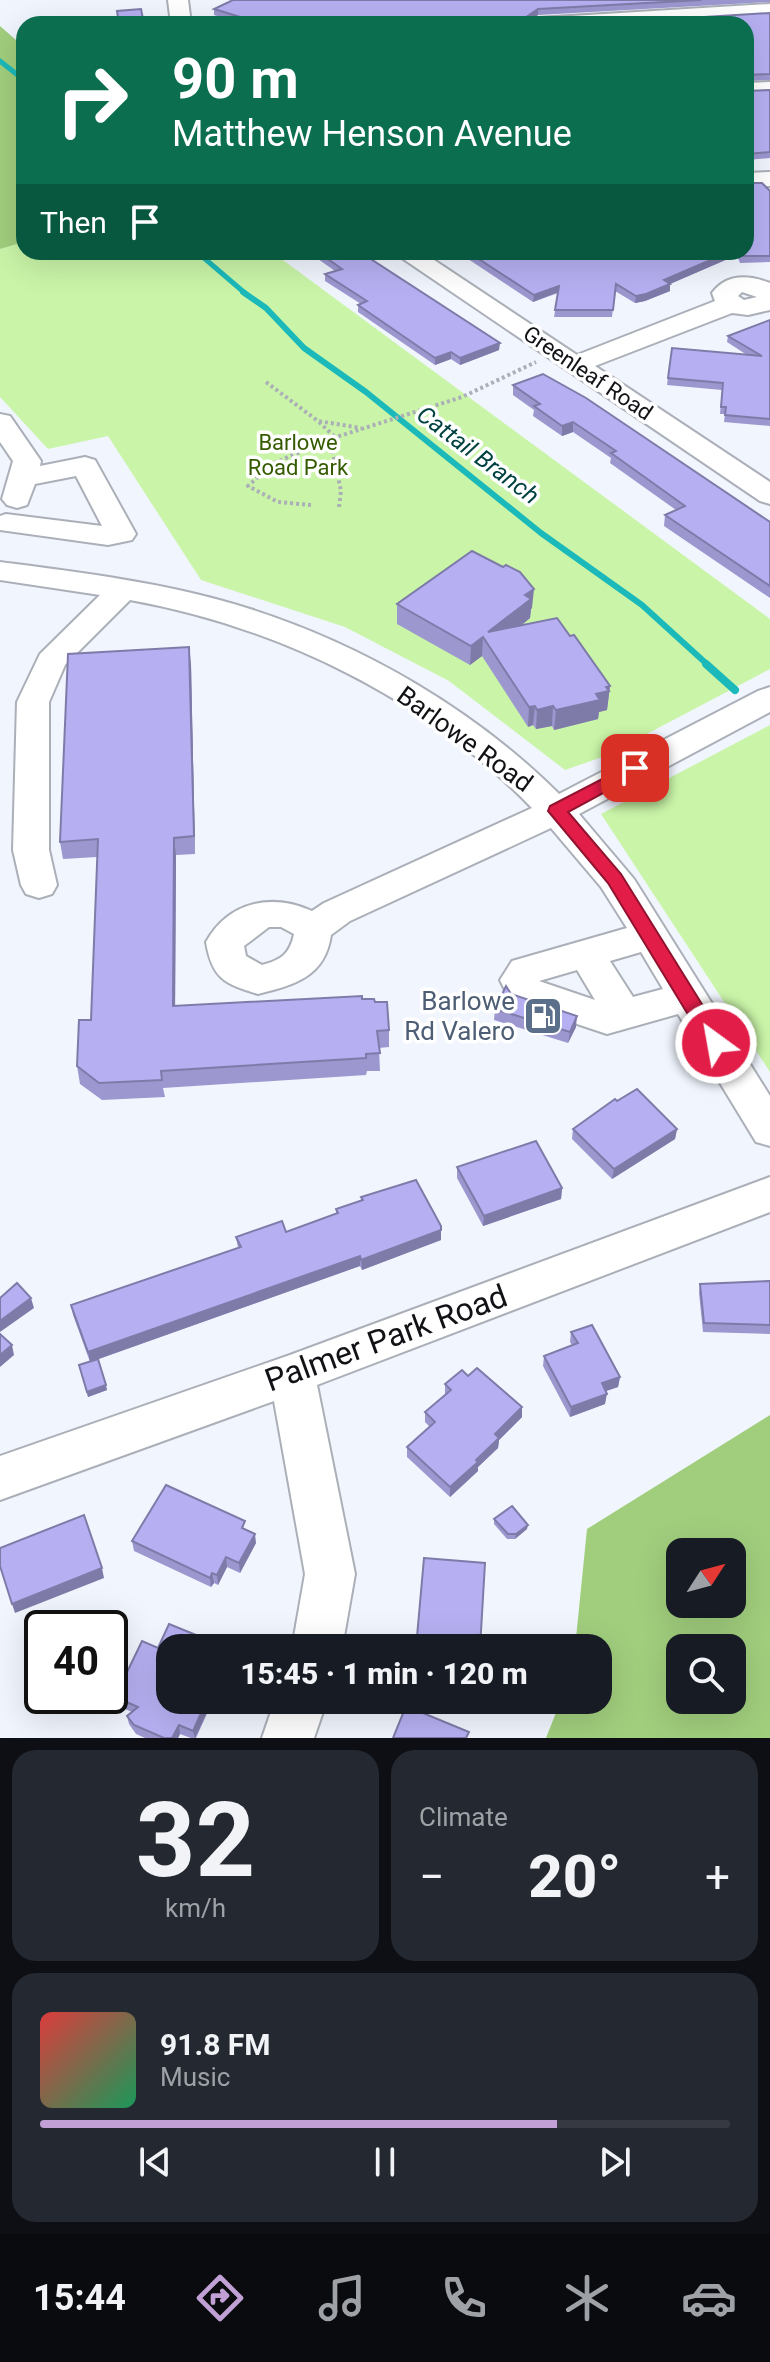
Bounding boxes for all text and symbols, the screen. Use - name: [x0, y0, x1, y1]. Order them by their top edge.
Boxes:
- text: 90 m: [172, 46, 299, 112]
- icon: right: [40, 48, 144, 152]
- text: Matthew Henson Avenue: [172, 113, 572, 155]
- icon: arrive: [123, 200, 167, 244]
- text: Then: [40, 205, 107, 240]
- street label: Greenleaf Road: [519, 321, 657, 425]
- water label: Cattail Branch: [412, 400, 544, 510]
- park label: Barlowe Road Park: [248, 430, 349, 480]
- street label: Barlowe Road: [392, 680, 538, 798]
- pin: [601, 734, 669, 802]
- icon: arrive: [613, 746, 657, 790]
- place label: Barlowe Rd Valero: [404, 986, 515, 1046]
- fuel station icon: Barlowe Rd Valero: [522, 995, 564, 1037]
- position arrow: [674, 1001, 758, 1085]
- street label: Palmer Park Road: [260, 1277, 512, 1399]
- north arrow: [666, 1538, 746, 1618]
- map controls: [666, 1538, 746, 1714]
- speed limit sign: 40: [24, 1610, 128, 1714]
- button: search: [666, 1634, 746, 1714]
- text: 15:45 · 1 min · 120 m: [240, 1656, 528, 1691]
- text: 32: [136, 1780, 255, 1901]
- text: Climate: [419, 1802, 508, 1832]
- text: 20°: [528, 1841, 621, 1912]
- text: −: [419, 1851, 444, 1903]
- text: +: [705, 1851, 730, 1903]
- text: km/h: [165, 1893, 226, 1923]
- text: 91.8 FM: [160, 2027, 271, 2062]
- text: Music: [160, 2062, 230, 2092]
- icon: previous: [133, 2140, 177, 2184]
- icon: pause: [363, 2140, 407, 2184]
- icon: next: [593, 2140, 637, 2184]
- icon: directions: [192, 2270, 248, 2326]
- icon: music: [314, 2270, 370, 2326]
- icon: phone: [436, 2270, 492, 2326]
- icon: climate: [559, 2270, 615, 2326]
- icon: car: [681, 2270, 737, 2326]
- text: 15:44: [33, 2277, 126, 2319]

